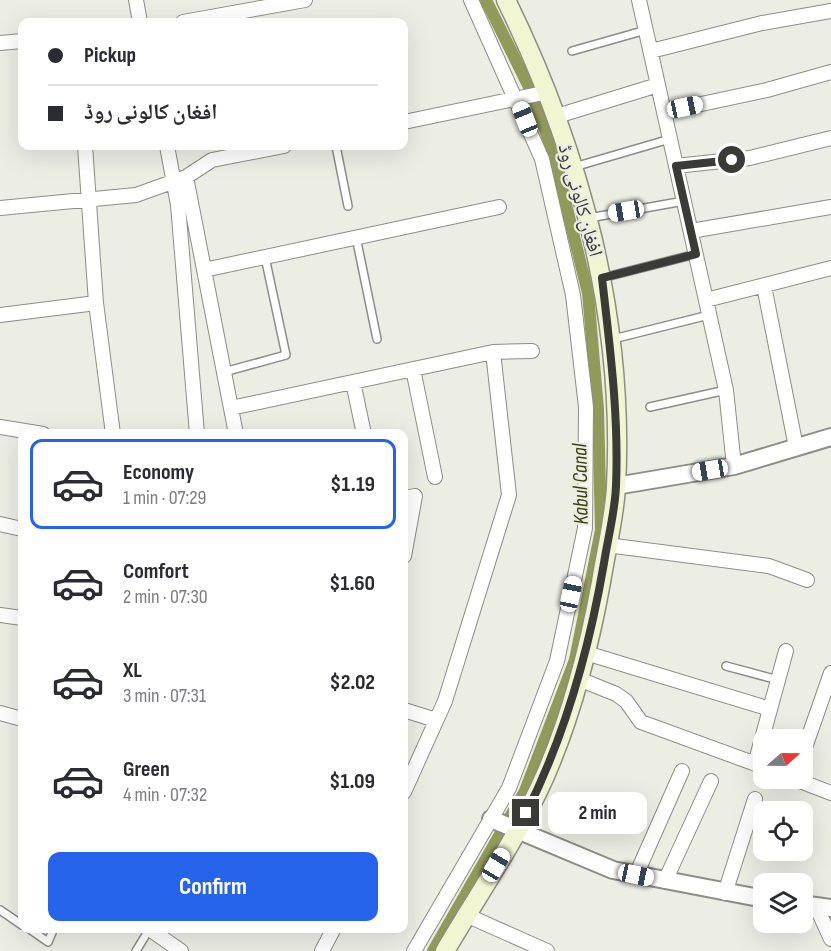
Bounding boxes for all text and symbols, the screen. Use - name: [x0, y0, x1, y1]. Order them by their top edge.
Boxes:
- text: Pickup: [84, 42, 136, 69]
- car: [666, 94, 704, 120]
- text: افغان کالونی روڈ: [84, 99, 218, 126]
- car: [510, 99, 540, 139]
- street label: افغان کالونی روڈ: [552, 141, 608, 259]
- route start: [718, 146, 745, 173]
- car: [607, 199, 645, 223]
- water label: Kabul Canal: [567, 442, 594, 525]
- icon: car: [51, 457, 105, 511]
- car: [691, 458, 729, 482]
- text: Economy: [123, 459, 194, 486]
- text: $1.19: [330, 471, 375, 498]
- text: 1 min · 07:29: [123, 486, 206, 510]
- icon: car: [51, 556, 105, 610]
- text: Comfort: [123, 558, 189, 585]
- text: $1.60: [329, 570, 375, 597]
- car: [558, 575, 584, 613]
- text: 2 min · 07:30: [123, 585, 208, 609]
- icon: car: [51, 655, 105, 709]
- text: XL: [123, 657, 142, 684]
- text: $2.02: [329, 669, 375, 696]
- text: 3 min · 07:31: [123, 684, 206, 708]
- north arrow: [753, 729, 813, 789]
- map controls: [753, 729, 813, 933]
- icon: car: [51, 754, 105, 808]
- text: Green: [123, 756, 170, 783]
- text: $1.09: [329, 768, 375, 795]
- text: 4 min · 07:32: [123, 783, 207, 807]
- callout: 2 min: [547, 792, 646, 834]
- route end: [512, 799, 539, 826]
- text: 2 min: [578, 801, 617, 825]
- button: locate: [753, 801, 813, 861]
- car: [479, 845, 513, 885]
- button: Confirm: [48, 852, 378, 921]
- car: [617, 862, 655, 888]
- button: layers: [753, 873, 813, 933]

